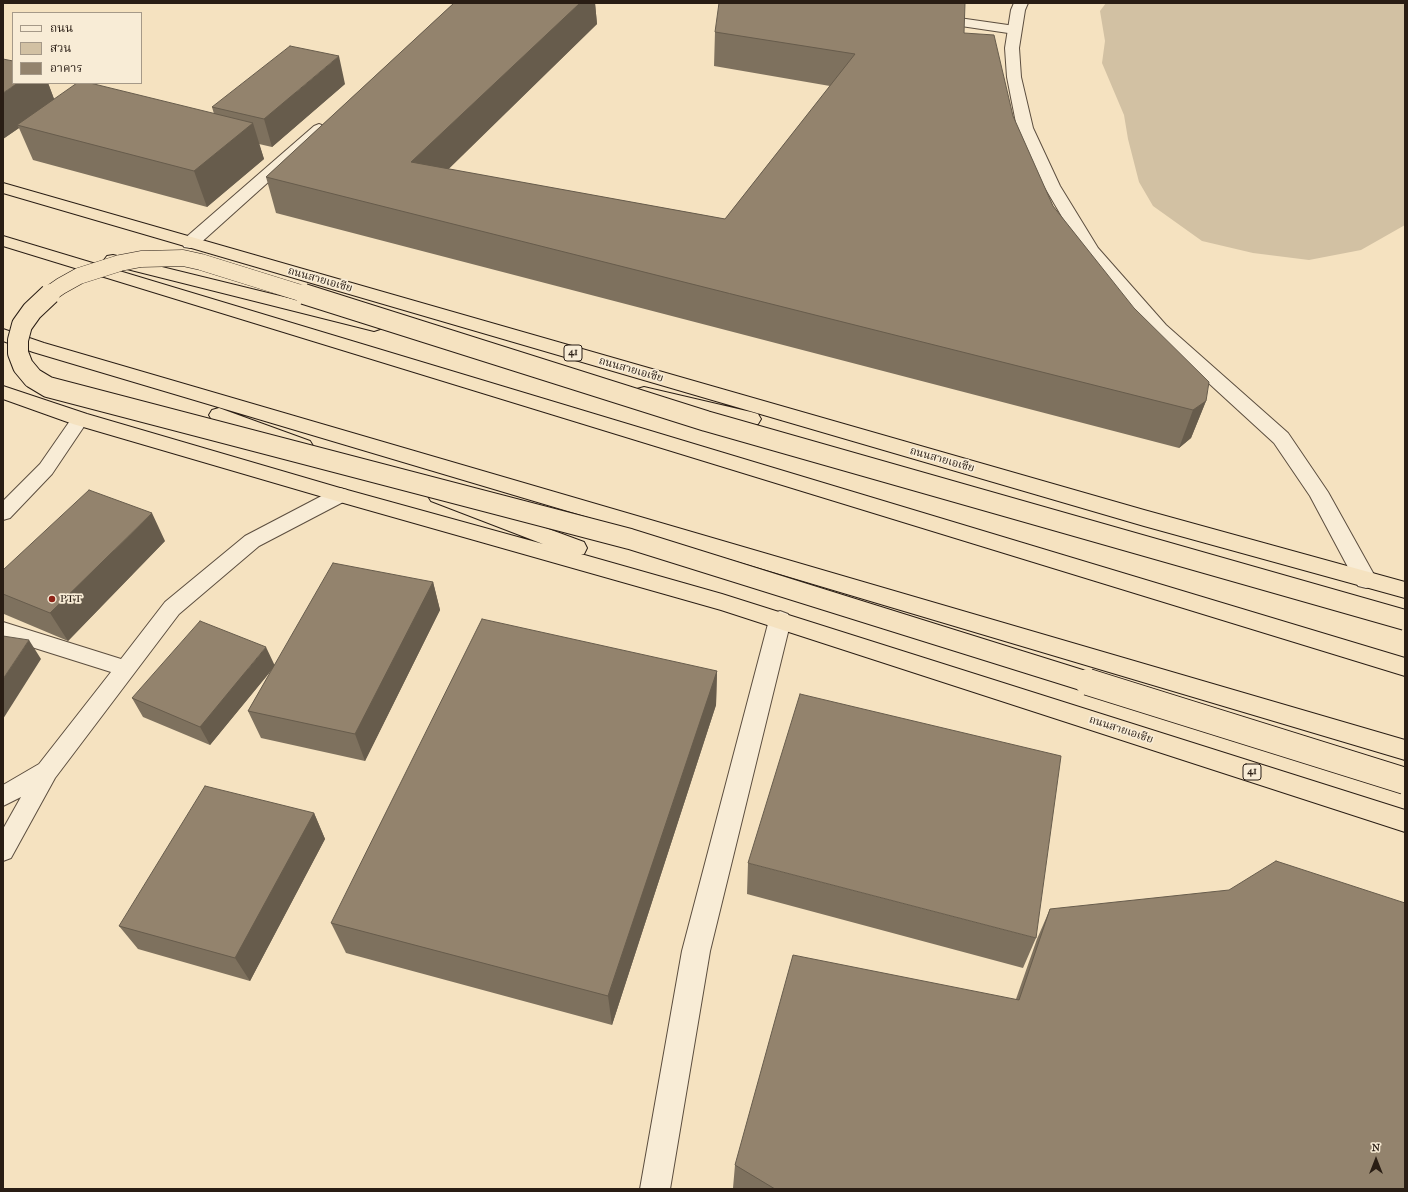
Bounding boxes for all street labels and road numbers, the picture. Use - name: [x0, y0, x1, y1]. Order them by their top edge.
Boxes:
- street label: ถนนสายเอเชีย: [286, 264, 354, 296]
- road number: 41: [564, 345, 582, 361]
- street label: ถนนสายเอเชีย: [597, 354, 665, 386]
- street label: ถนนสายเอเชีย: [908, 444, 976, 476]
- street label: ถนนสายเอเชีย: [1087, 713, 1155, 747]
- road number: 41: [1243, 764, 1261, 780]

